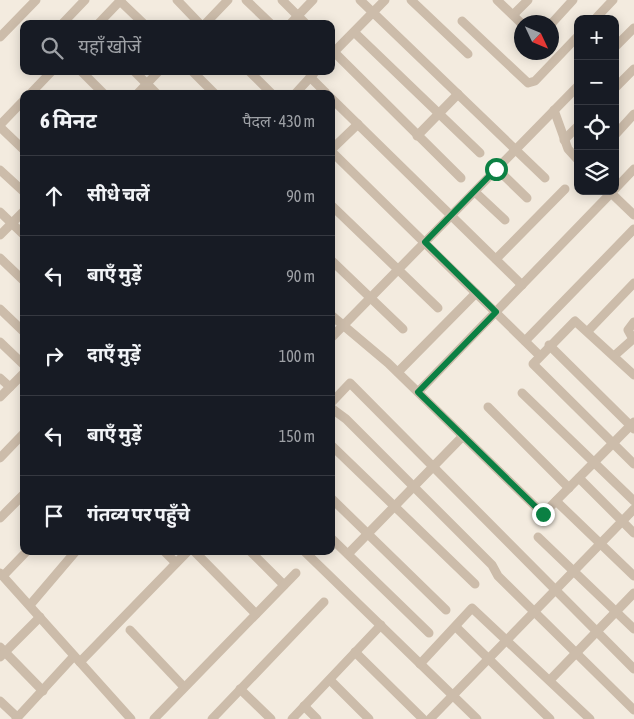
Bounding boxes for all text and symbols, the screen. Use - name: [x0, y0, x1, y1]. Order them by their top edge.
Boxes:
- north arrow: [514, 15, 559, 60]
- map controls: [574, 15, 619, 195]
- button: +: [574, 15, 619, 60]
- search box: [20, 20, 335, 75]
- icon: search: [38, 34, 66, 62]
- text: यहाँ खोजें: [78, 35, 141, 57]
- button: −: [574, 60, 619, 105]
- button: locate: [574, 105, 619, 150]
- text: 6 मिनट: [40, 108, 97, 132]
- text: पैदल · 430 m: [242, 112, 315, 130]
- button: layers: [574, 150, 619, 195]
- route start: [485, 158, 508, 181]
- icon: ahead: [40, 182, 68, 210]
- text: सीधे चलें: [87, 183, 150, 205]
- text: 90 m: [286, 187, 315, 205]
- icon: left: [40, 262, 68, 290]
- text: बाएँ मुड़ें: [87, 263, 142, 285]
- text: 90 m: [286, 267, 315, 285]
- icon: right: [40, 342, 68, 370]
- text: दाएँ मुड़ें: [87, 343, 141, 365]
- text: 100 m: [279, 347, 315, 365]
- icon: left: [40, 422, 68, 450]
- text: बाएँ मुड़ें: [87, 423, 142, 445]
- text: 150 m: [279, 427, 315, 445]
- icon: arrive: [40, 502, 68, 530]
- text: गंतव्य पर पहुँचे: [87, 503, 190, 525]
- route end: [532, 503, 555, 526]

